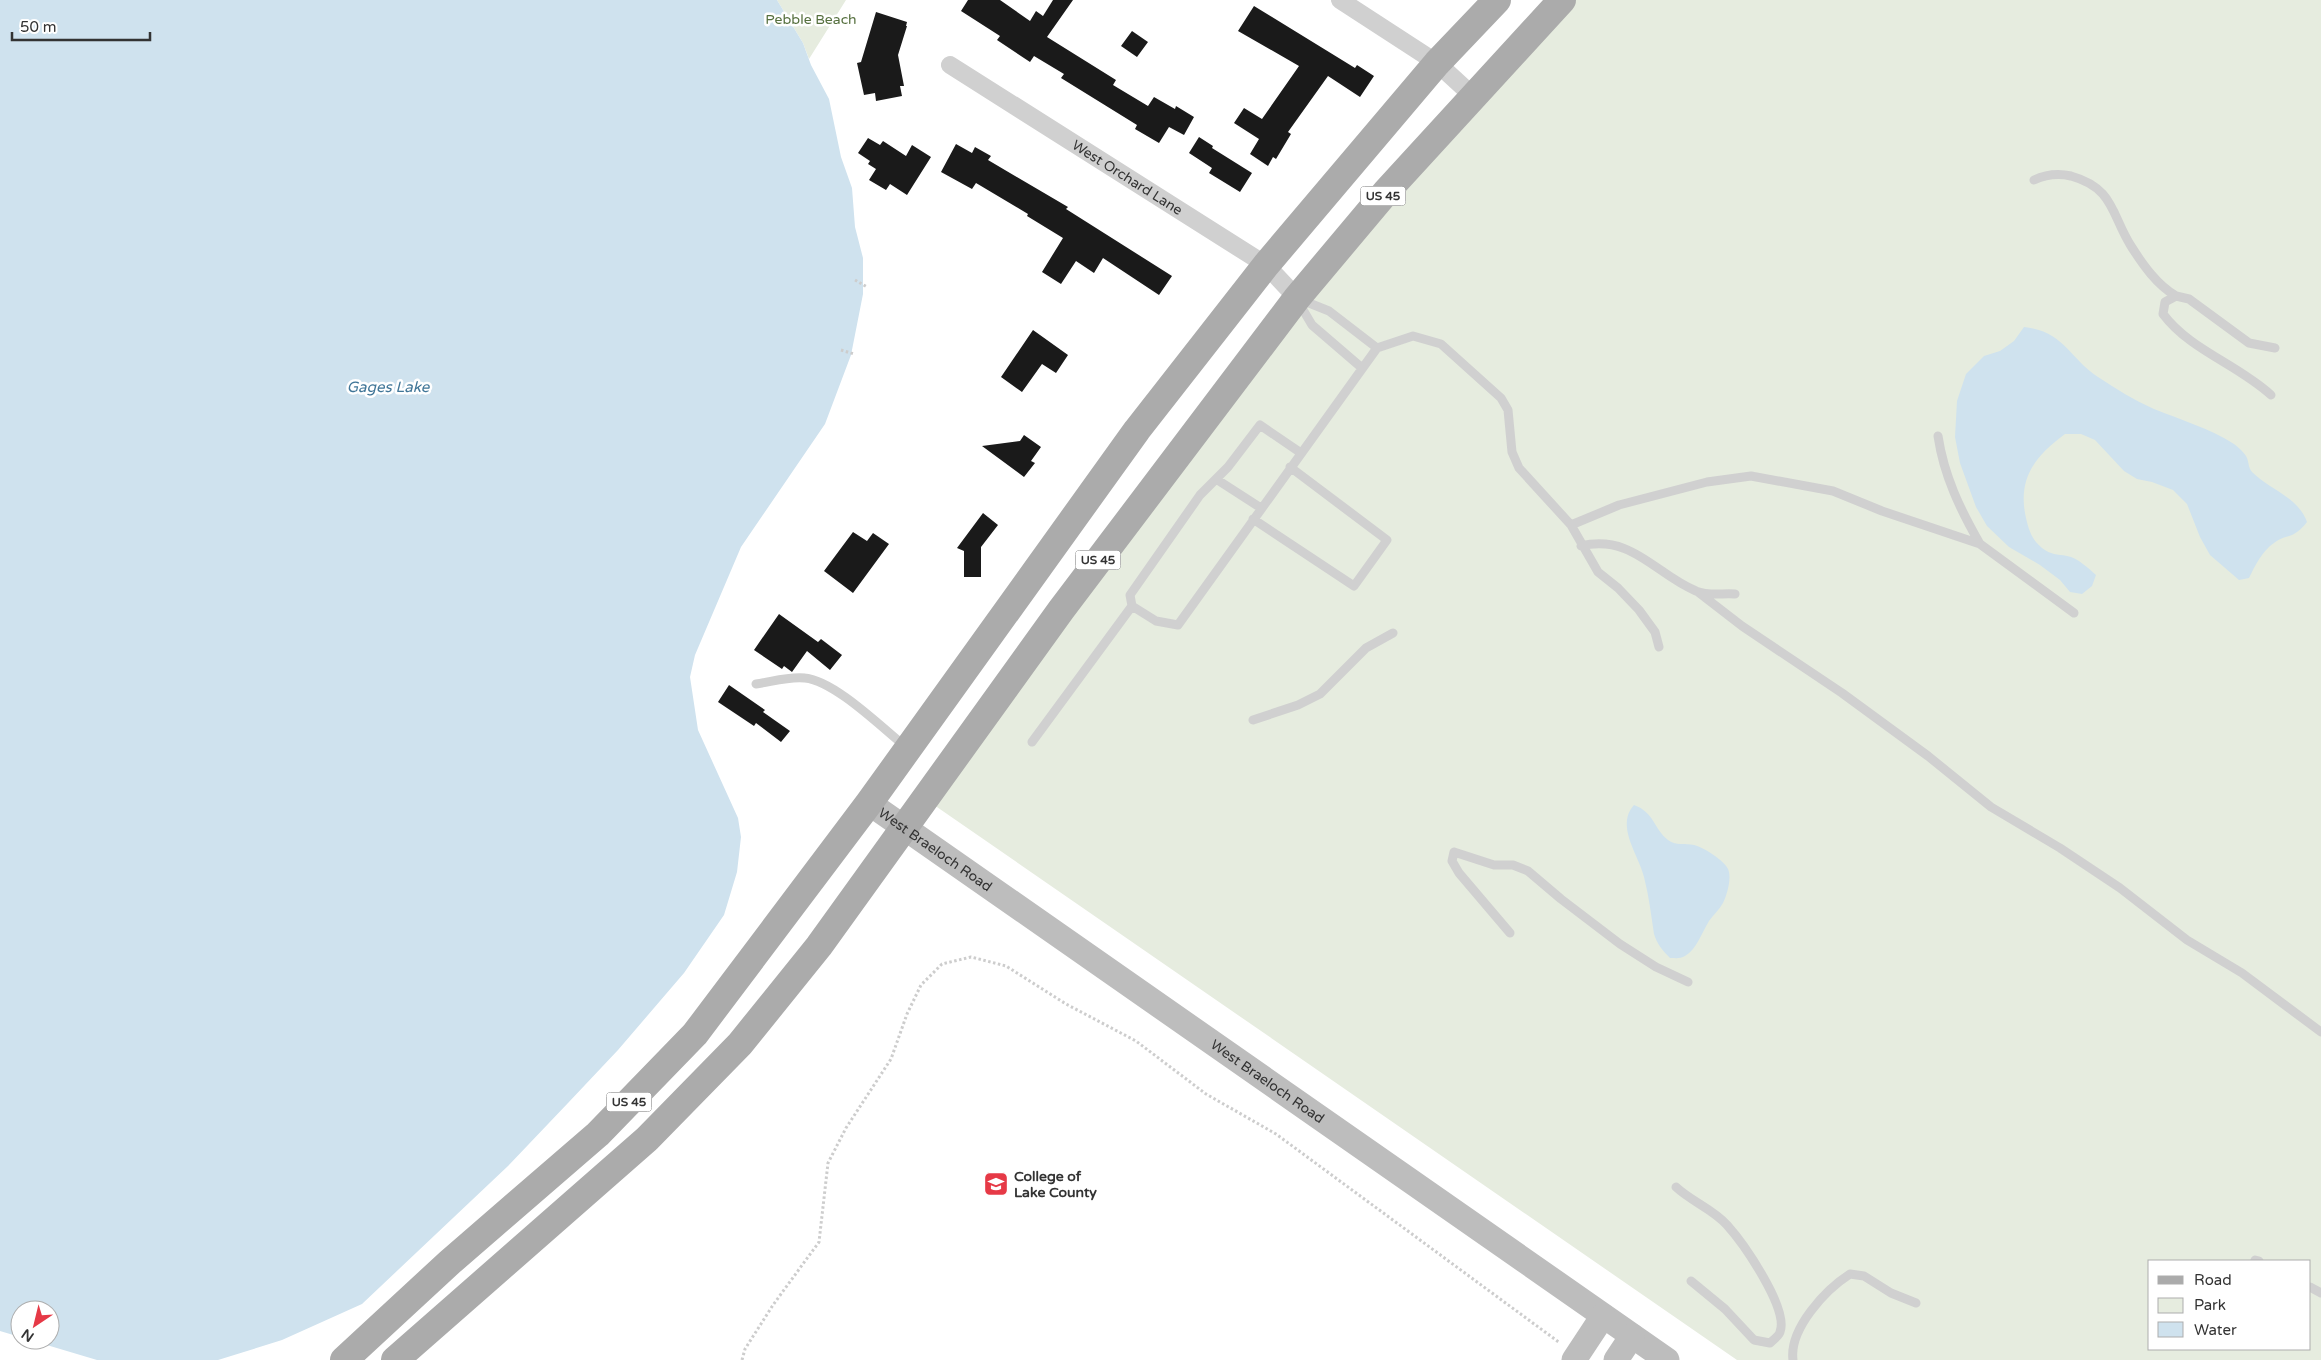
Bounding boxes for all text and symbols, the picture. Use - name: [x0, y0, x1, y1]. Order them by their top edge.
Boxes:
- scale bar: [12, 10, 150, 42]
- park label: Pebble Beach: [765, 11, 857, 28]
- text: 50 m: [20, 18, 57, 36]
- street label: West Orchard Lane: [1069, 136, 1186, 219]
- road number: US 45: [1360, 187, 1406, 206]
- water label: Gages Lake: [347, 378, 431, 396]
- road number: US 45: [1076, 550, 1120, 570]
- street label: West Braeloch Road: [875, 804, 995, 895]
- street label: West Braeloch Road: [1207, 1036, 1327, 1127]
- road number: US 45: [606, 1092, 652, 1112]
- place label: College of Lake County: [1014, 1168, 1097, 1201]
- school or university icon: College of Lake County: [983, 1171, 1009, 1197]
- legend: [2148, 1260, 2311, 1350]
- text: Road: [2194, 1271, 2232, 1289]
- text: Park: [2194, 1296, 2226, 1314]
- north arrow: [10, 1300, 60, 1350]
- text: Water: [2194, 1321, 2237, 1339]
- text: N: [18, 1325, 37, 1345]

